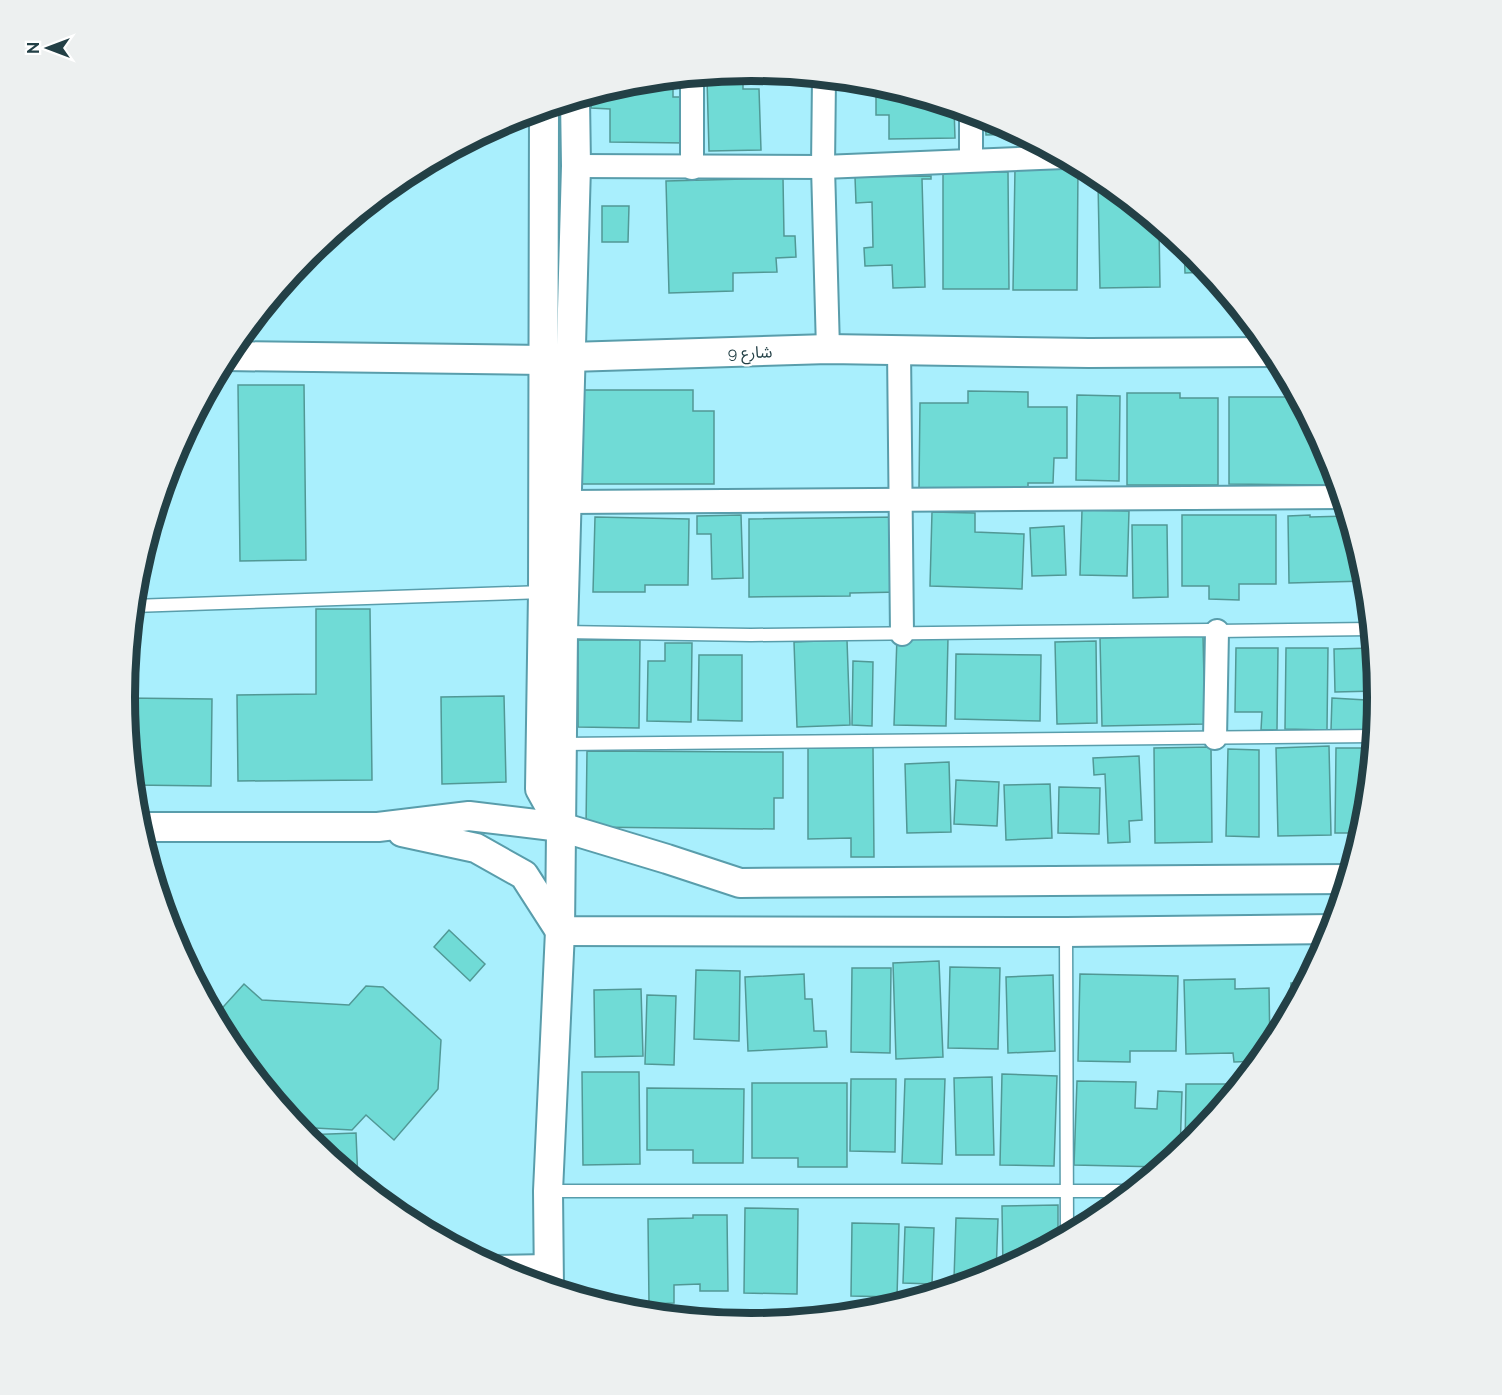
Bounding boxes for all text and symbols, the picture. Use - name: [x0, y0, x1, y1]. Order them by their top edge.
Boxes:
- north arrow: [18, 18, 78, 78]
- text: N: [24, 42, 43, 54]
- street label: شارع 9: [727, 342, 773, 366]

